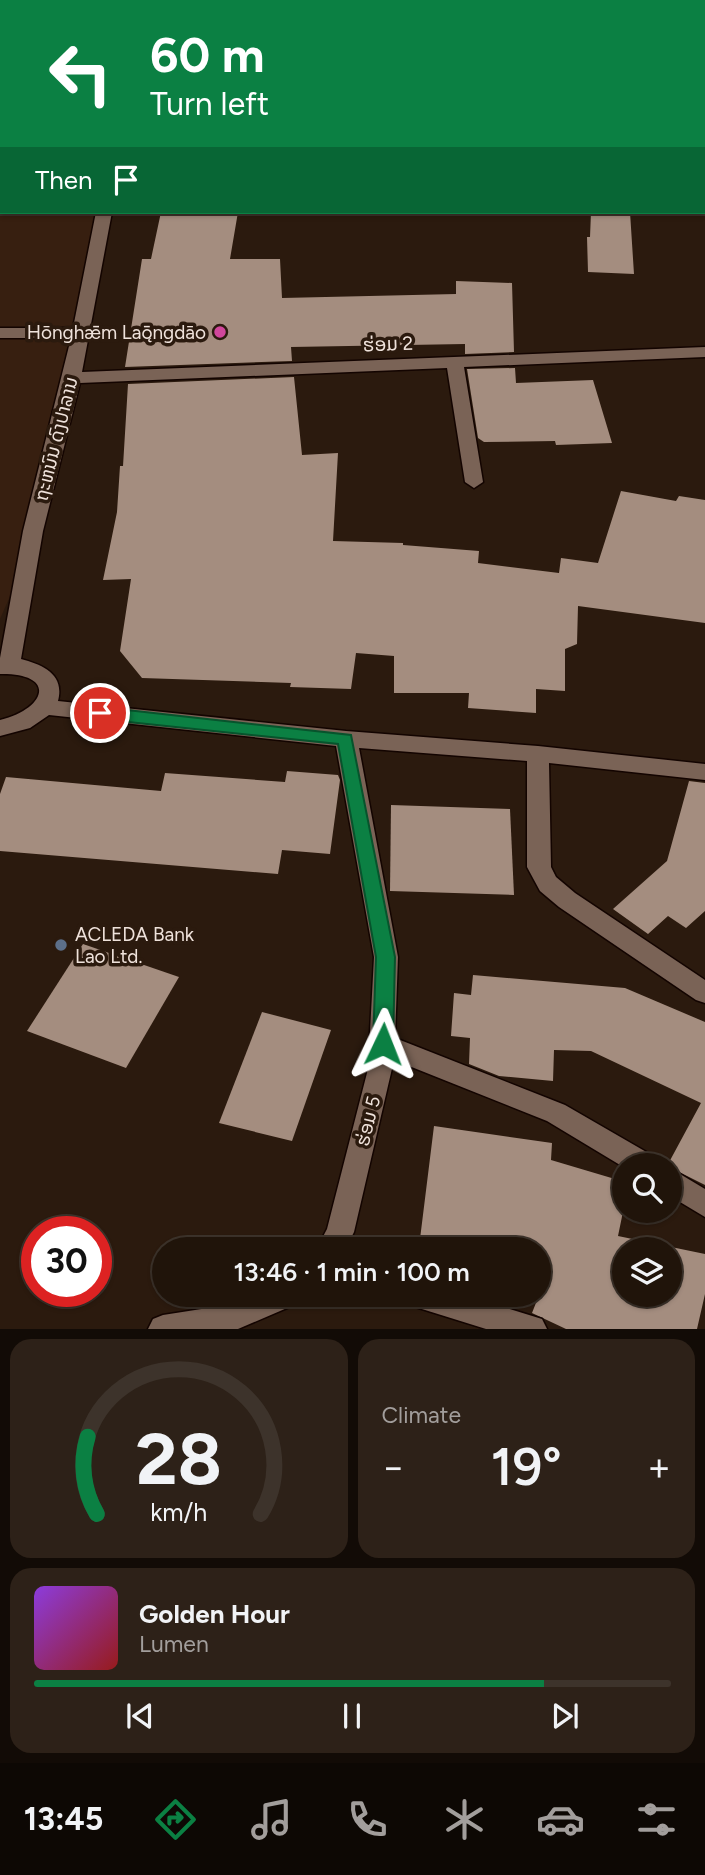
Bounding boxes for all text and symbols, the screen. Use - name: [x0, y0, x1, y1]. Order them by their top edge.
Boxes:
- text: 60 m: [150, 25, 265, 84]
- icon: left: [35, 28, 126, 119]
- text: Turn left: [150, 85, 269, 123]
- icon: arrive: [107, 161, 145, 199]
- text: Then: [35, 164, 93, 196]
- place label: Hōnghǣm Laǭngdāo: [27, 321, 206, 344]
- marker: Hōnghǣm Laǭngdāo: [212, 324, 228, 340]
- street label: ຮ່ອມ 2: [362, 332, 414, 356]
- street label: ຖະຫນົນ ດົງປາລານ: [29, 374, 83, 504]
- pin: [70, 683, 130, 743]
- icon: arrive: [81, 694, 119, 732]
- place label: ACLEDA Bank Lao Ltd.: [75, 923, 195, 968]
- marker: ACLEDA Bank Lao Ltd.: [53, 937, 69, 953]
- position arrow: [346, 1007, 420, 1081]
- street label: ຮ່ອມ 5: [351, 1094, 385, 1148]
- map controls: [612, 1153, 682, 1307]
- button: search: [612, 1153, 682, 1223]
- speed limit sign: 30: [21, 1216, 112, 1307]
- button: layers: [612, 1237, 682, 1307]
- text: 13:46 · 1 min · 100 m: [233, 1256, 470, 1288]
- text: Climate: [382, 1401, 461, 1429]
- text: 28: [135, 1416, 222, 1503]
- text: 19°: [491, 1436, 562, 1498]
- text: −: [382, 1444, 405, 1490]
- text: +: [647, 1444, 671, 1490]
- text: km/h: [150, 1497, 207, 1527]
- text: Golden Hour: [139, 1598, 290, 1630]
- text: Lumen: [139, 1630, 209, 1658]
- icon: previous: [121, 1697, 159, 1735]
- icon: pause: [333, 1697, 371, 1735]
- icon: next: [546, 1697, 584, 1735]
- icon: directions: [151, 1795, 200, 1844]
- icon: music: [247, 1795, 296, 1844]
- icon: phone: [343, 1795, 392, 1844]
- icon: climate: [440, 1795, 489, 1844]
- icon: car: [536, 1795, 585, 1844]
- icon: filters: [632, 1795, 681, 1844]
- text: 13:45: [24, 1800, 103, 1838]

